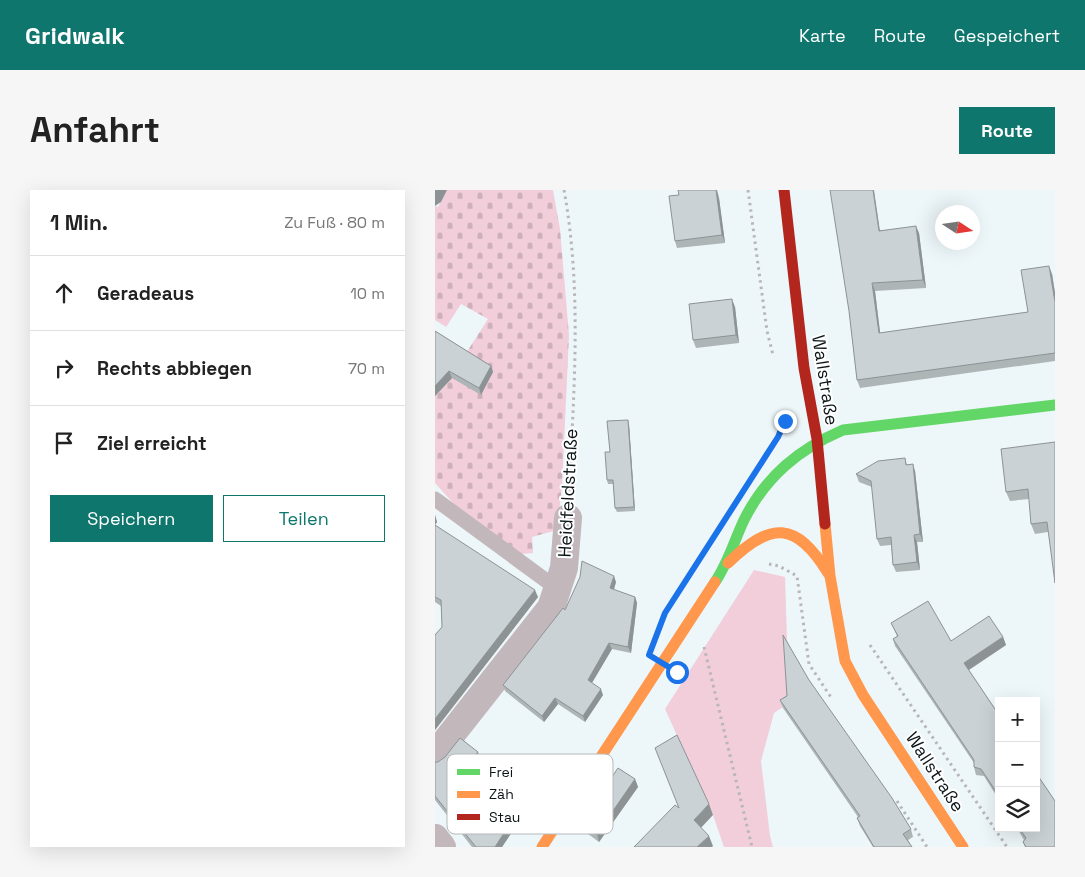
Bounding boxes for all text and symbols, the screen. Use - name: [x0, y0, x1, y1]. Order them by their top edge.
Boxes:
- text: Gridwalk: [25, 20, 125, 51]
- text: Karte: [799, 24, 846, 47]
- text: Route: [874, 24, 926, 47]
- text: Gespeichert: [954, 24, 1060, 47]
- button: Route: [959, 107, 1055, 154]
- text: Anfahrt: [30, 108, 160, 152]
- north arrow: [935, 205, 980, 250]
- text: 1 Min.: [50, 209, 108, 236]
- text: Zu Fuß · 80 m: [284, 212, 385, 233]
- icon: ahead: [50, 279, 78, 307]
- text: Geradeaus: [97, 281, 194, 306]
- text: 10 m: [350, 283, 385, 304]
- street label: Wallstraße: [807, 333, 844, 427]
- icon: right: [50, 354, 78, 382]
- text: Rechts abbiegen: [97, 356, 252, 381]
- text: 70 m: [348, 358, 385, 379]
- route end: [774, 410, 797, 433]
- street label: Heidfeldstraße: [553, 428, 582, 558]
- icon: arrive: [50, 429, 78, 457]
- text: Ziel erreicht: [97, 431, 207, 456]
- button: Speichern: [50, 495, 213, 542]
- button: Teilen: [223, 495, 385, 542]
- route start: [666, 661, 689, 684]
- map controls: [995, 697, 1040, 832]
- button: +: [995, 697, 1040, 742]
- street label: Wallstraße: [901, 727, 970, 816]
- button: −: [995, 742, 1040, 787]
- legend: [447, 754, 613, 834]
- text: Frei: [489, 763, 513, 781]
- text: Zäh: [489, 785, 514, 803]
- button: layers: [995, 787, 1040, 832]
- text: Stau: [489, 808, 520, 826]

